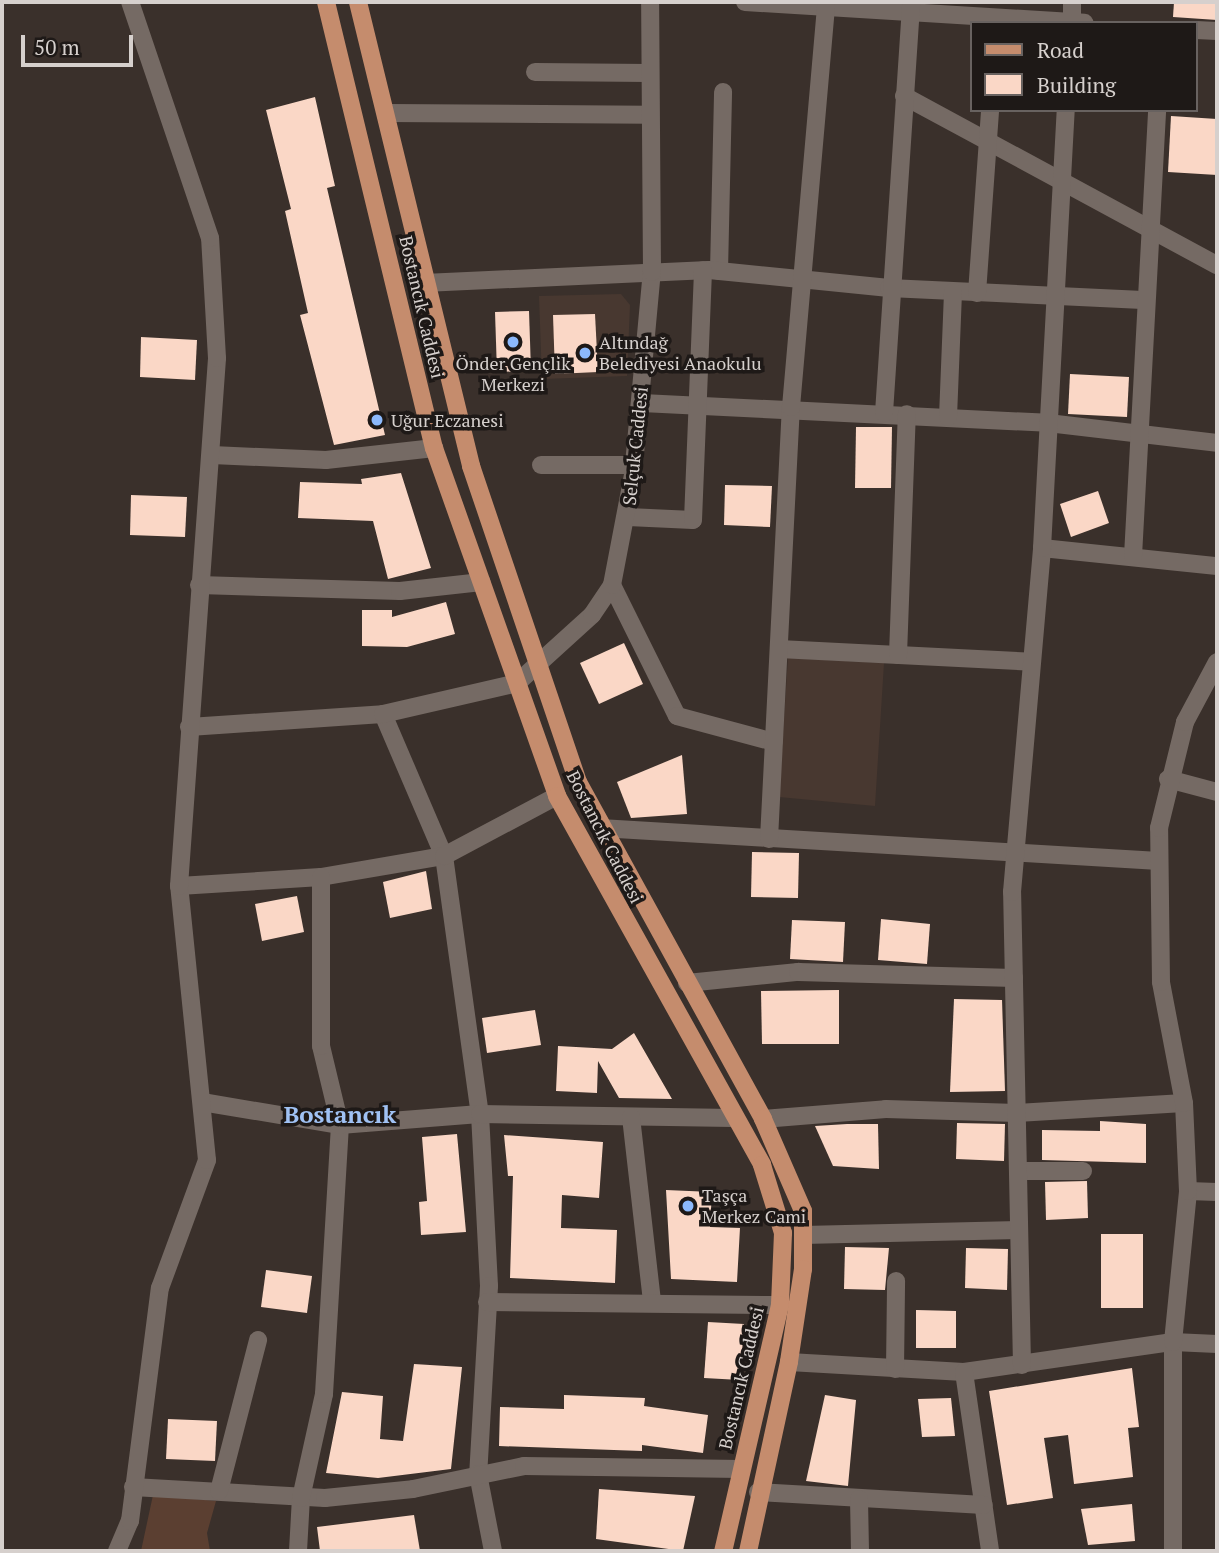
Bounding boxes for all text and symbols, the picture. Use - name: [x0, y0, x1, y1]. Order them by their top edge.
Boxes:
- scale bar: [24, 21, 136, 65]
- legend: [970, 21, 1198, 112]
- text: 50 m: [34, 33, 80, 61]
- text: Road: [1037, 36, 1084, 64]
- text: Building: [1037, 71, 1116, 99]
- street label: Bostancık Caddesi: [395, 234, 449, 380]
- place label: Altındağ Belediyesi Anaokulu: [599, 332, 762, 374]
- marker: Önder Gençlik Merkezi: [505, 334, 521, 350]
- marker: Altındağ Belediyesi Anaokulu: [577, 345, 593, 361]
- place label: Önder Gençlik Merkezi: [456, 353, 570, 396]
- street label: Selçuk Caddesi: [618, 385, 652, 507]
- place label: Uğur Eczanesi: [391, 409, 504, 431]
- marker: Uğur Eczanesi: [369, 412, 385, 428]
- street label: Bostancık Caddesi: [562, 767, 648, 907]
- district label: Bostancık: [284, 1101, 396, 1129]
- place label: Taşça Merkez Cami: [702, 1185, 806, 1228]
- marker: Taşça Merkez Cami: [680, 1198, 696, 1214]
- street label: Bostancık Caddesi: [714, 1305, 768, 1451]

